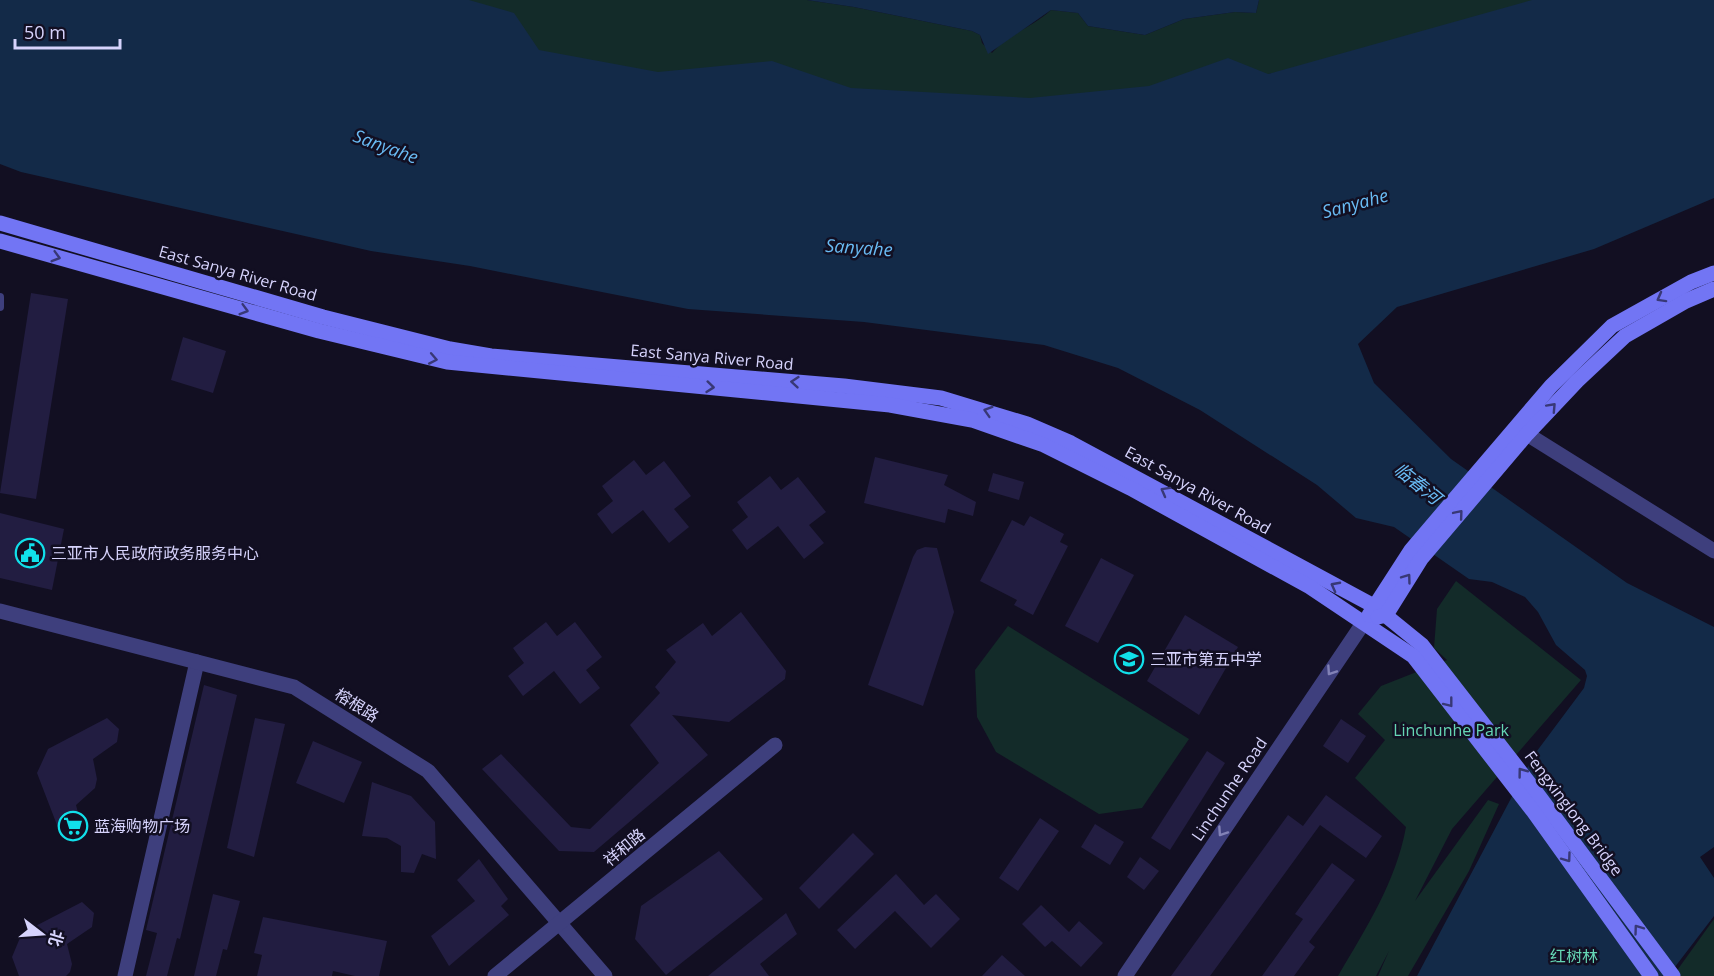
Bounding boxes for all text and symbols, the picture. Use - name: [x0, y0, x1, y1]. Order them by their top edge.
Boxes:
- scale bar: [15, 12, 120, 50]
- text: 50 m: [24, 20, 66, 44]
- water label: Sanyahe: [350, 123, 422, 169]
- water label: Sanyahe: [1319, 183, 1391, 223]
- water label: Sanyahe: [825, 233, 893, 261]
- street label: East Sanya River Road: [156, 240, 320, 306]
- one-way arrow: [50, 250, 61, 262]
- one-way arrow: [1657, 291, 1668, 303]
- one-way arrow: [238, 303, 249, 315]
- street label: East Sanya River Road: [630, 339, 794, 375]
- one-way arrow: [427, 351, 437, 364]
- one-way arrow: [791, 376, 800, 389]
- one-way arrow: [706, 380, 715, 393]
- one-way arrow: [1545, 403, 1556, 414]
- one-way arrow: [983, 406, 994, 418]
- street label: East Sanya River Road: [1121, 441, 1275, 539]
- water label: 临春河: [1389, 457, 1449, 511]
- one-way arrow: [1161, 487, 1171, 498]
- one-way arrow: [1451, 510, 1462, 521]
- public building icon: 三亚市人民政府政务服务中心: [14, 537, 46, 569]
- place label: 三亚市人民政府政务服务中心: [51, 542, 259, 564]
- one-way arrow: [1400, 574, 1411, 585]
- one-way arrow: [1331, 582, 1341, 593]
- school or university icon: 三亚市第五中学: [1113, 643, 1145, 675]
- place label: 三亚市第五中学: [1150, 648, 1262, 670]
- one-way arrow: [1327, 664, 1338, 675]
- street label: 榕根路: [331, 683, 383, 727]
- one-way arrow: [1441, 696, 1452, 707]
- park label: Linchunhe Park: [1393, 719, 1509, 741]
- street label: Linchunhe Road: [1186, 733, 1272, 845]
- street label: Fengxinglong Bridge: [1520, 746, 1628, 880]
- one-way arrow: [1518, 768, 1529, 779]
- supermarket icon: 蓝海购物广场: [57, 810, 89, 842]
- place label: 蓝海购物广场: [94, 815, 190, 837]
- street label: 祥和路: [599, 823, 649, 871]
- one-way arrow: [1218, 826, 1229, 837]
- one-way arrow: [1560, 851, 1571, 862]
- north arrow: [12, 904, 72, 964]
- one-way arrow: [1635, 924, 1646, 935]
- text: 北: [43, 928, 69, 949]
- park label: 红树林: [1550, 945, 1598, 967]

